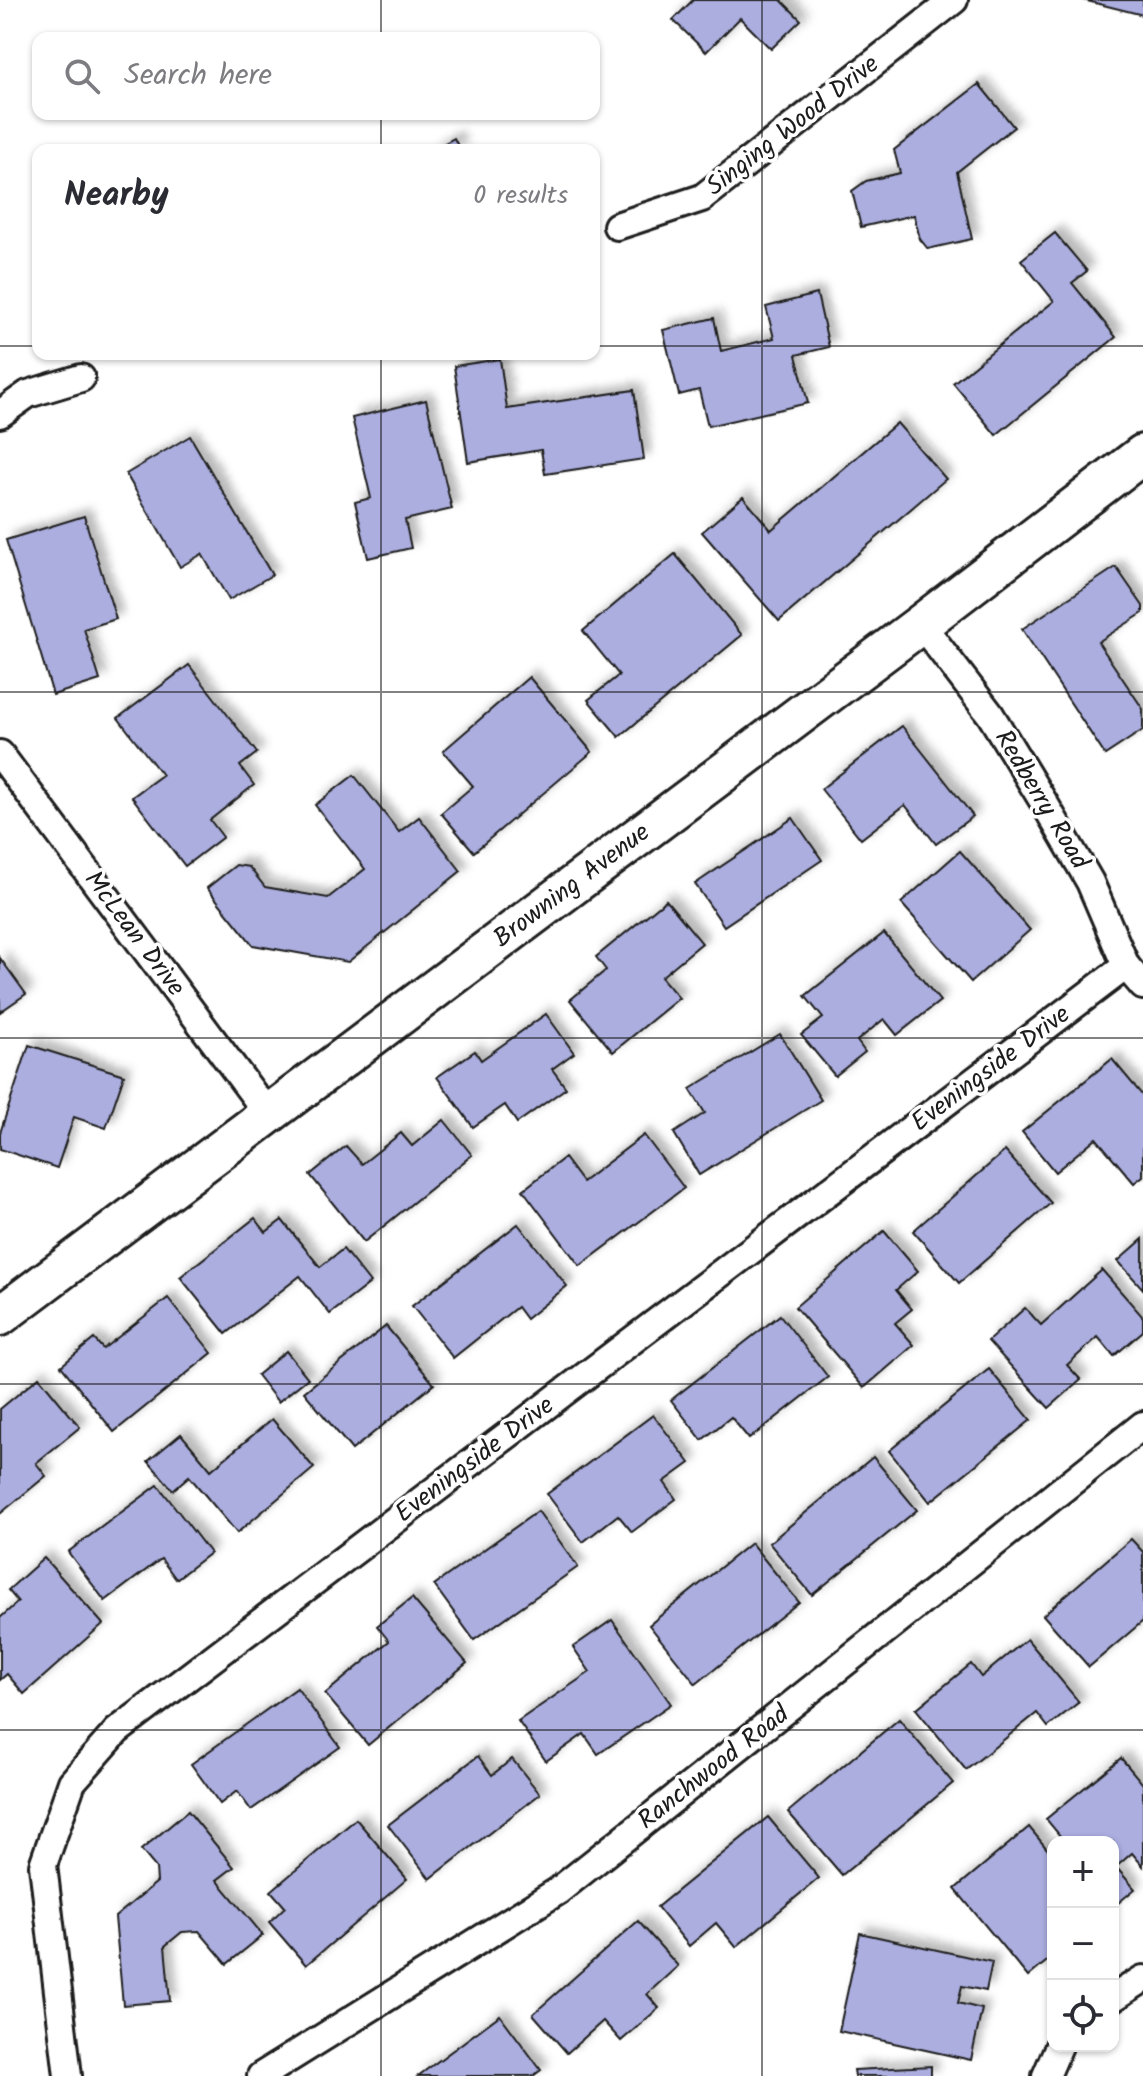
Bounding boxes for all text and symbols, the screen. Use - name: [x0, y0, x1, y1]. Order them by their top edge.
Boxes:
- search box: [32, 32, 600, 120]
- street label: Singing Wood Drive: [697, 44, 889, 207]
- text: Search here: [124, 52, 272, 100]
- icon: search: [60, 54, 104, 98]
- text: Nearby: [64, 169, 169, 223]
- text: 0 results: [473, 175, 568, 217]
- street label: Redberry Road: [983, 722, 1100, 879]
- street label: Browning Avenue: [484, 813, 660, 959]
- street label: McLean Drive: [72, 862, 196, 1006]
- street label: Eveningside Drive: [902, 995, 1080, 1143]
- street label: Eveningside Drive: [386, 1386, 564, 1534]
- street label: Ranchwood Road: [629, 1694, 800, 1841]
- map controls: [1047, 1836, 1119, 2052]
- button: +: [1047, 1836, 1119, 1908]
- button: −: [1047, 1908, 1119, 1980]
- button: locate: [1047, 1980, 1119, 2052]

